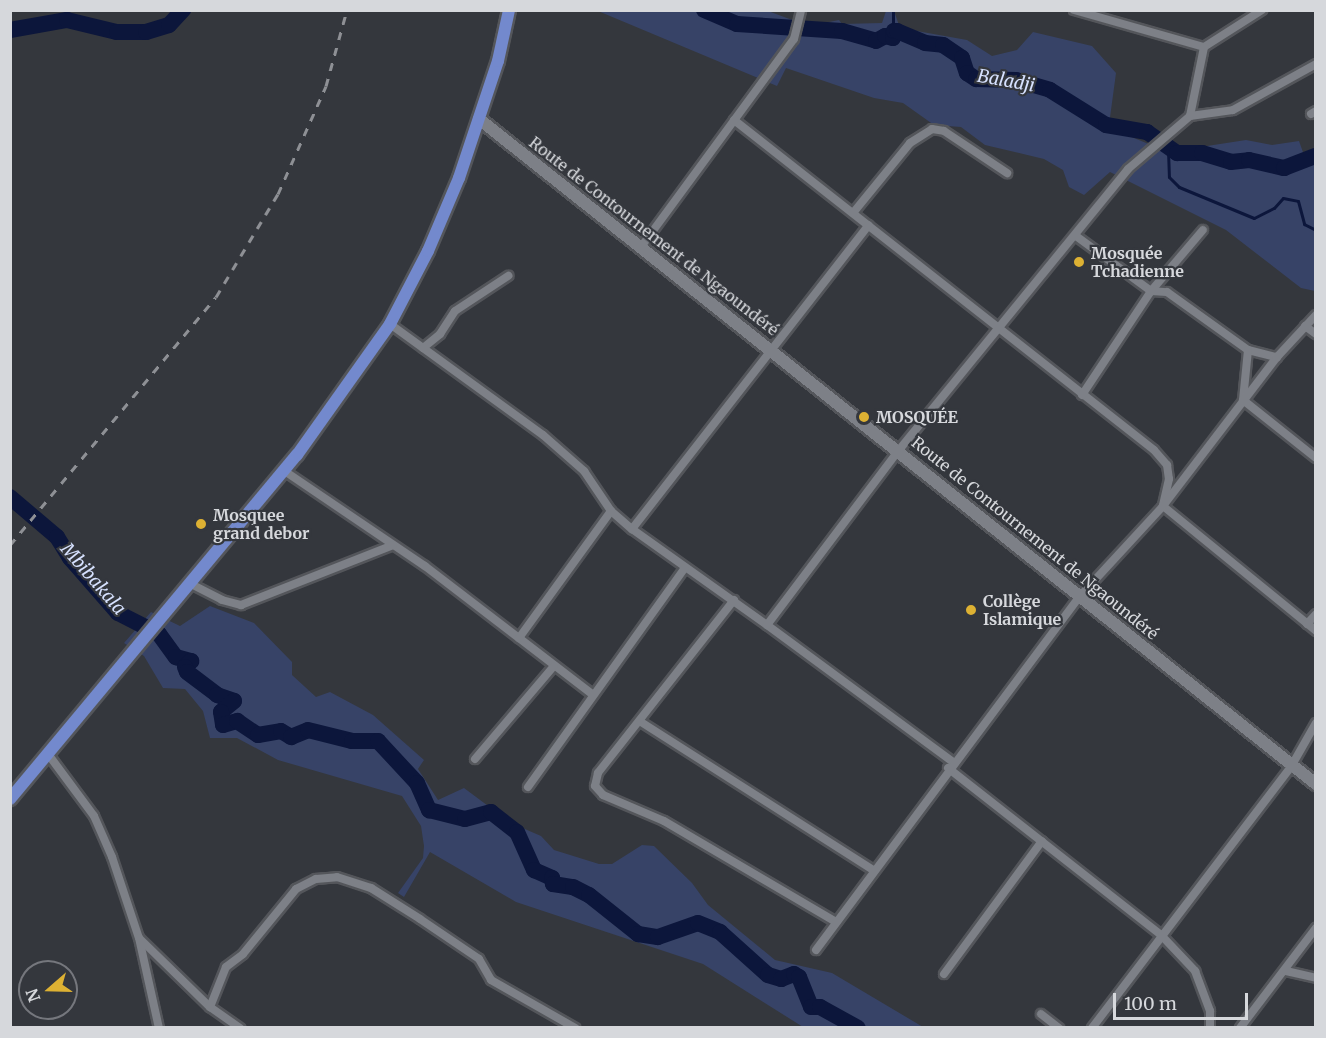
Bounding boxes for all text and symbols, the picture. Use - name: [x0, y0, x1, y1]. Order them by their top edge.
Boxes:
- water label: Baladji: [976, 65, 1036, 97]
- street label: Route de Contournement de Ngaoundéré: [525, 133, 783, 339]
- place label: Mosquée Tchadienne: [1091, 243, 1184, 281]
- marker: Mosquée Tchadienne: [1072, 255, 1086, 269]
- place label: MOSQUÉE: [876, 407, 958, 427]
- marker: MOSQUÉE: [857, 410, 871, 424]
- street label: Route de Contournement de Ngaoundéré: [908, 433, 1162, 643]
- place label: Mosquee grand debor: [213, 505, 309, 543]
- marker: Mosquee grand debor: [194, 517, 208, 531]
- water label: Mbibakala: [56, 539, 130, 619]
- place label: Collège Islamique: [983, 591, 1061, 629]
- marker: Collège Islamique: [964, 603, 978, 617]
- north arrow: [18, 960, 78, 1020]
- scale bar: [1116, 981, 1251, 1019]
- text: N: [21, 986, 45, 1005]
- text: 100 m: [1124, 992, 1177, 1015]

